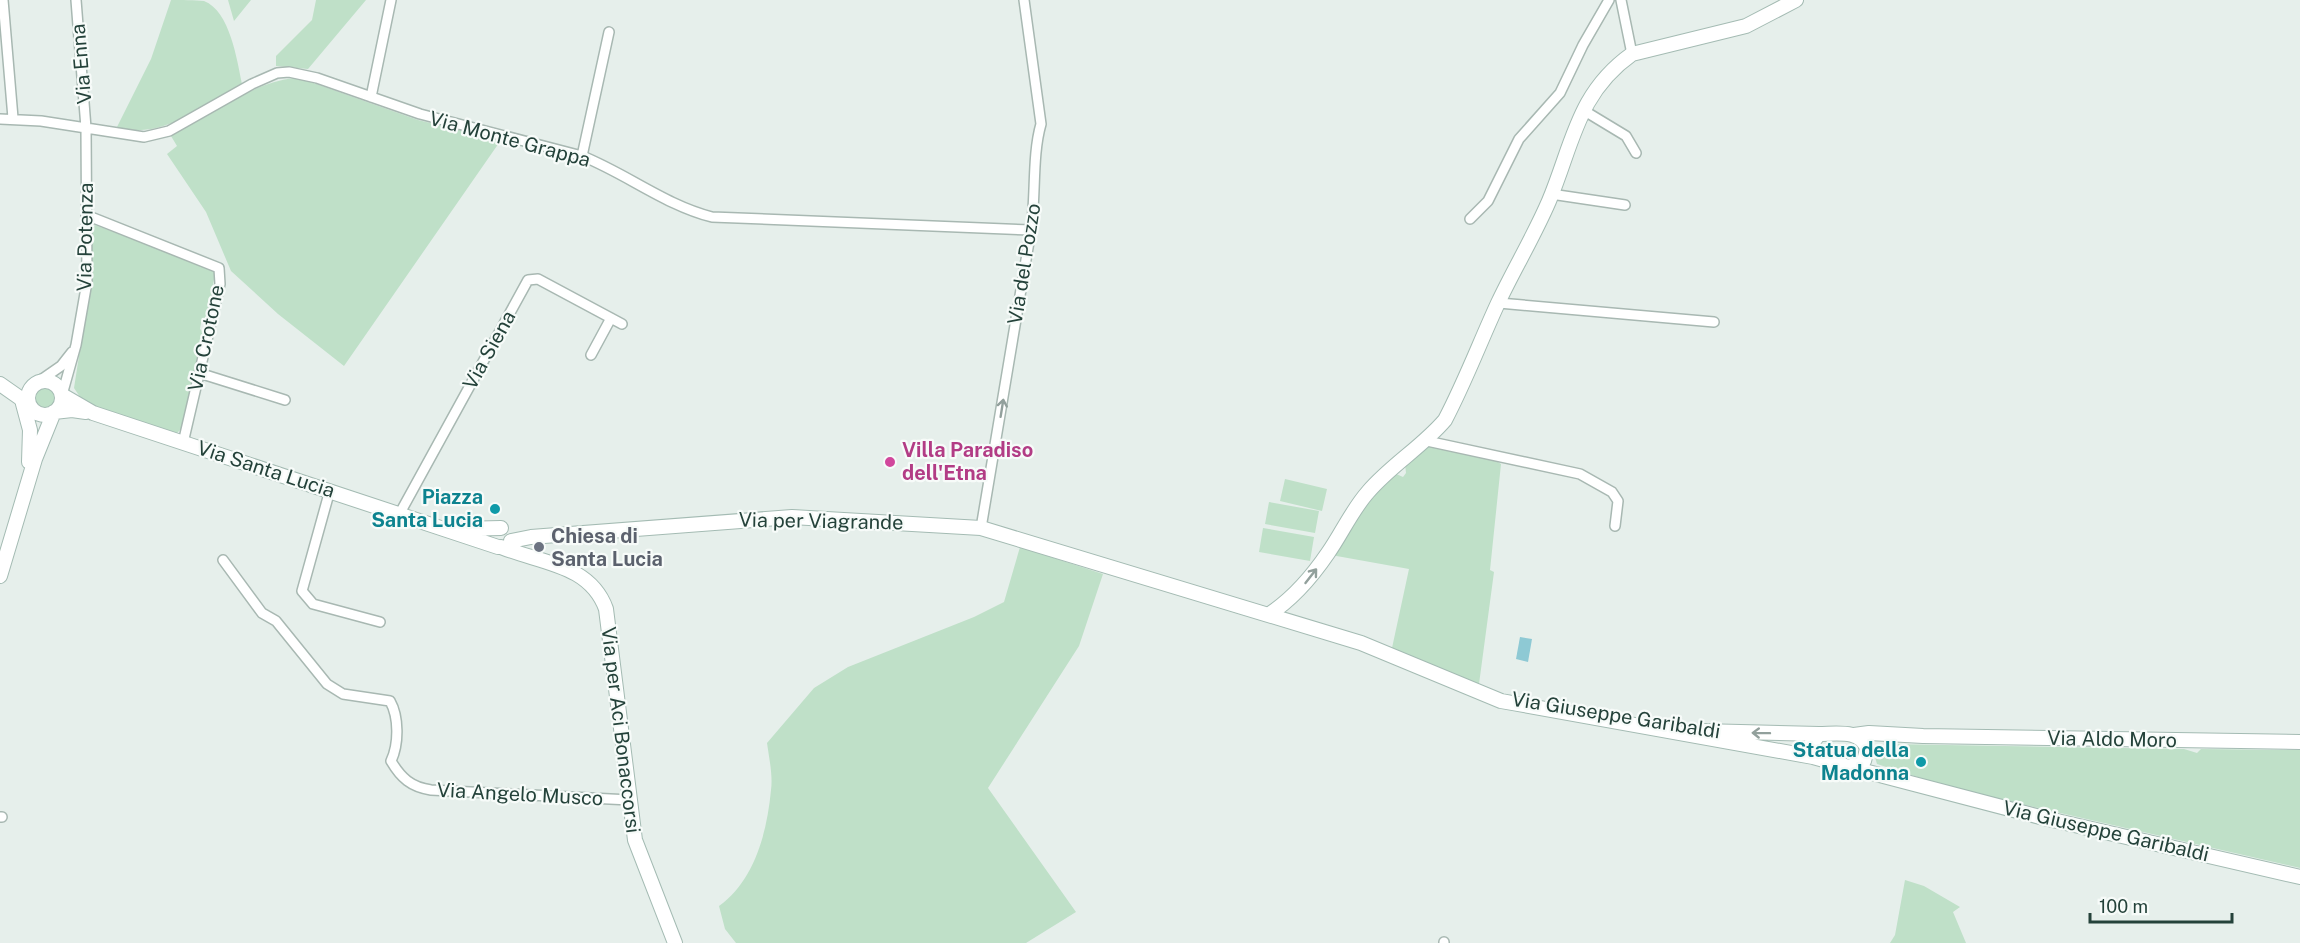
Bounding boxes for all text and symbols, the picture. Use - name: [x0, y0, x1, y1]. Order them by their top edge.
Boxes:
- street label: Via Enna: [66, 23, 96, 105]
- street label: Via Monte Grappa: [427, 106, 593, 172]
- street label: Via Potenza: [72, 182, 98, 292]
- street label: Via del Pozzo: [1003, 202, 1045, 326]
- street label: Via Crotone: [183, 283, 229, 393]
- street label: Via Siena: [458, 306, 520, 394]
- one-way arrow: [996, 399, 1007, 418]
- street label: Via Santa Lucia: [194, 435, 338, 503]
- place label: Villa Paradiso dell'Etna: [902, 438, 1033, 485]
- marker: Villa Paradiso dell'Etna: [883, 455, 897, 469]
- place label: Piazza Santa Lucia: [371, 485, 483, 532]
- marker: Piazza Santa Lucia: [488, 502, 502, 516]
- street label: Via per Viagrande: [738, 508, 904, 534]
- place label: Chiesa di Santa Lucia: [551, 524, 663, 571]
- marker: Chiesa di Santa Lucia: [532, 540, 546, 554]
- one-way arrow: [1304, 568, 1317, 584]
- street label: Via per Aci Bonaccorsi: [596, 625, 646, 835]
- street label: Via Giuseppe Garibaldi: [1510, 687, 1722, 743]
- street label: Via Aldo Moro: [2047, 726, 2177, 752]
- one-way arrow: [1751, 727, 1771, 739]
- place label: Statua della Madonna: [1793, 738, 1909, 785]
- marker: Statua della Madonna: [1914, 755, 1928, 769]
- street label: Via Angelo Musco: [436, 778, 604, 810]
- street label: Via Giuseppe Garibaldi: [2001, 796, 2211, 866]
- scale bar: [2090, 886, 2232, 924]
- text: 100 m: [2099, 896, 2148, 917]

